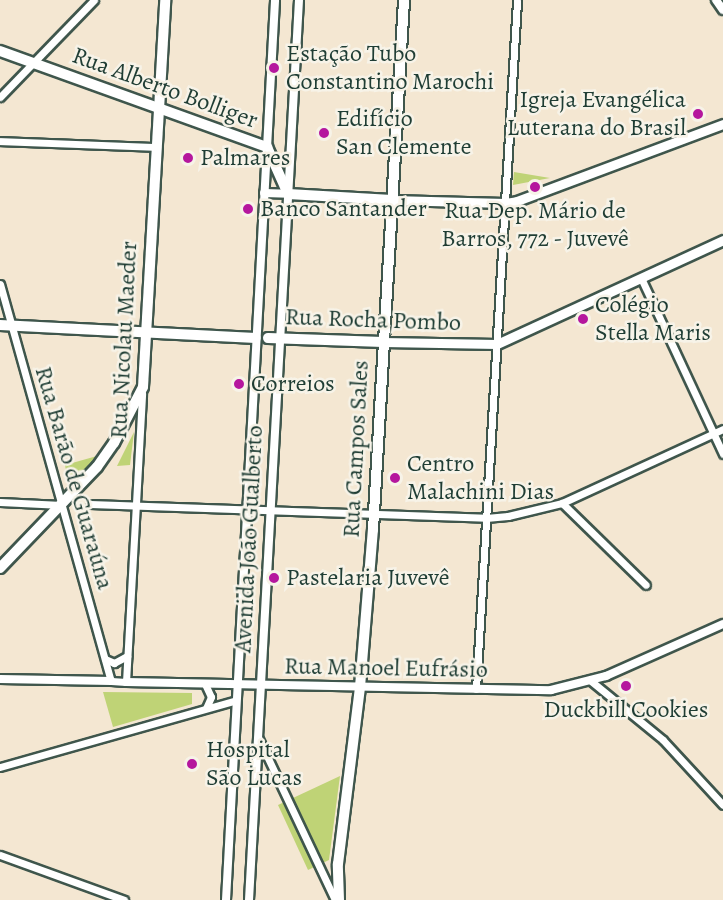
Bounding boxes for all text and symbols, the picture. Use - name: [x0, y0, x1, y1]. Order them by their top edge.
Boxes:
- place label: Estação Tubo Constantino Marochi: [286, 40, 494, 96]
- street label: Rua Alberto Bolliger: [68, 41, 262, 135]
- marker: Estação Tubo Constantino Marochi: [267, 61, 281, 75]
- place label: Igreja Evangélica Luterana do Brasil: [507, 86, 686, 142]
- place label: Edifício San Clemente: [336, 105, 472, 161]
- marker: Igreja Evangélica Luterana do Brasil: [691, 107, 705, 121]
- marker: Edifício San Clemente: [317, 126, 331, 140]
- place label: Palmares: [200, 144, 290, 172]
- marker: Palmares: [181, 151, 195, 165]
- marker: Rua Dep. Mário de Barros, 772 - Juvevê: [528, 180, 542, 194]
- place label: Banco Santander: [260, 195, 427, 223]
- place label: Rua Dep. Mário de Barros, 772 - Juvevê: [441, 197, 629, 253]
- marker: Banco Santander: [241, 202, 255, 216]
- street label: Rua Nicolau Maeder: [104, 240, 144, 440]
- place label: Colégio Stella Maris: [595, 291, 711, 347]
- street label: Rua Rocha Pombo: [285, 303, 461, 337]
- marker: Colégio Stella Maris: [576, 312, 590, 326]
- street label: Rua Campos Sales: [337, 359, 375, 539]
- street label: Rua Barão de Guaraúna: [28, 363, 120, 593]
- place label: Correios: [251, 370, 335, 398]
- marker: Correios: [232, 377, 246, 391]
- street label: Avenida João Gualberto: [229, 425, 269, 653]
- place label: Centro Malachini Dias: [407, 450, 554, 506]
- marker: Centro Malachini Dias: [388, 471, 402, 485]
- place label: Pastelaria Juvevê: [286, 564, 449, 592]
- marker: Pastelaria Juvevê: [267, 571, 281, 585]
- street label: Rua Manoel Eufrásio: [284, 652, 488, 684]
- marker: Duckbill Cookies: [619, 679, 633, 693]
- place label: Duckbill Cookies: [544, 696, 708, 724]
- place label: Hospital São Lucas: [206, 736, 302, 792]
- marker: Hospital São Lucas: [183, 755, 201, 773]

